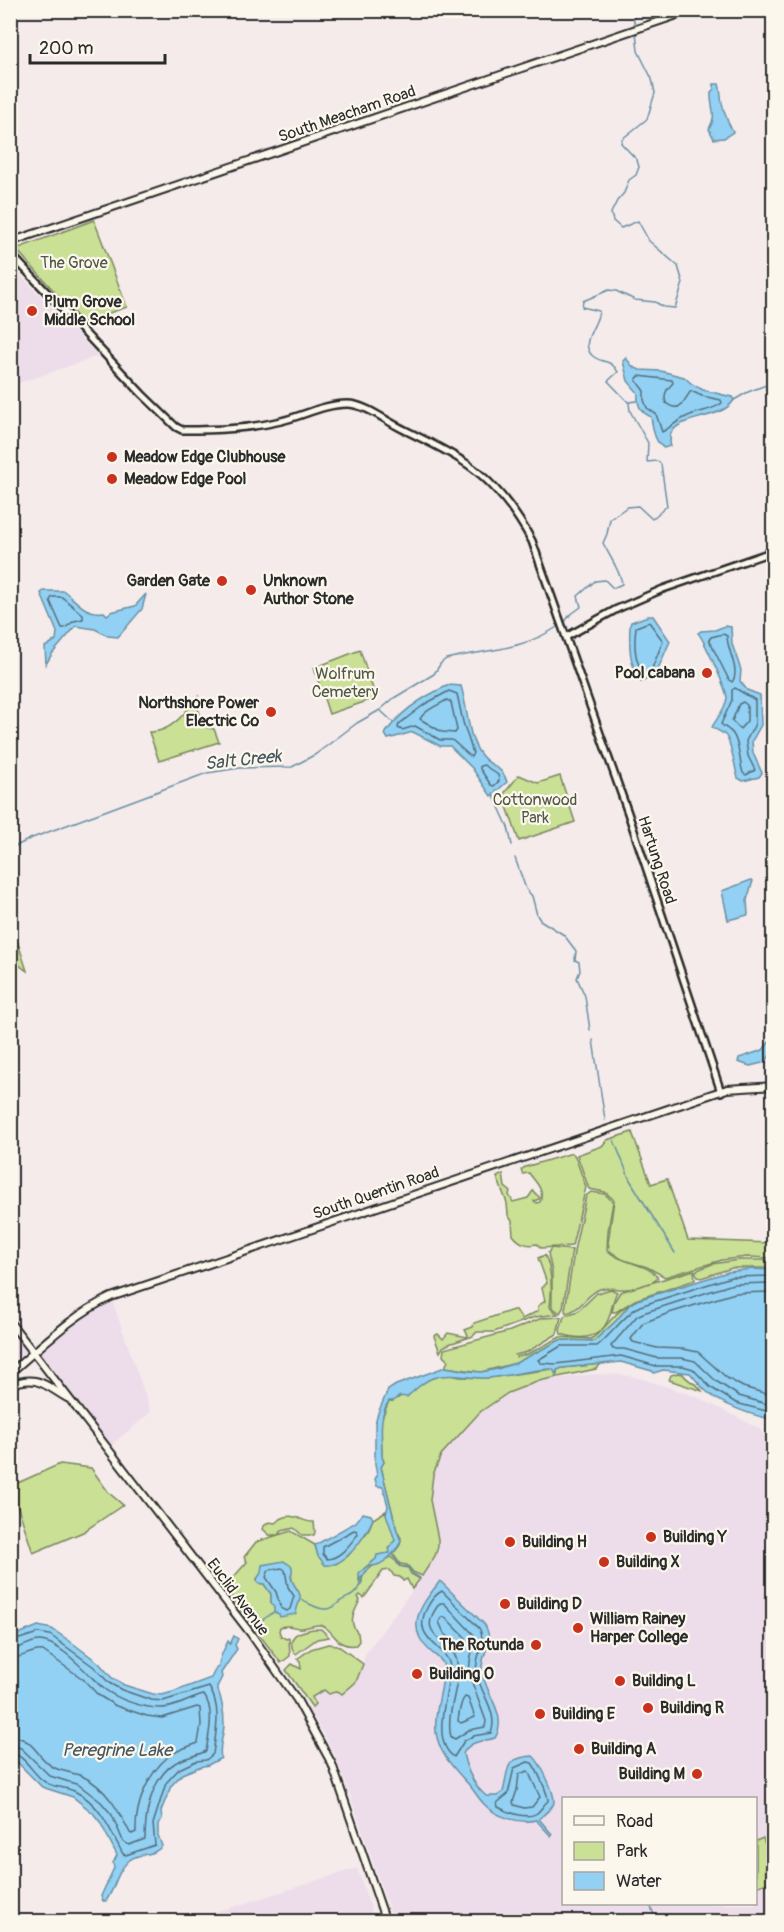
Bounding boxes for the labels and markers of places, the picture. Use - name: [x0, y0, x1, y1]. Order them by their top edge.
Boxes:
- place label: Plum Grove Middle School: [44, 292, 135, 330]
- marker: Plum Grove Middle School: [25, 304, 39, 318]
- place label: Meadow Edge Clubhouse: [124, 447, 286, 467]
- marker: Meadow Edge Clubhouse: [105, 450, 119, 464]
- place label: Meadow Edge Pool: [124, 469, 247, 489]
- marker: Meadow Edge Pool: [105, 472, 119, 486]
- place label: Garden Gate: [127, 571, 211, 591]
- place label: Unknown Author Stone: [263, 571, 355, 609]
- marker: Garden Gate: [215, 574, 229, 588]
- marker: Unknown Author Stone: [244, 583, 258, 597]
- place label: Pool cabana: [615, 663, 696, 683]
- marker: Pool cabana: [700, 666, 714, 680]
- place label: Northshore Power Electric Co: [138, 693, 259, 731]
- marker: Northshore Power Electric Co: [264, 705, 278, 719]
- place label: Building Y: [663, 1527, 728, 1547]
- marker: Building Y: [644, 1530, 658, 1544]
- place label: Building H: [522, 1532, 587, 1552]
- marker: Building H: [503, 1535, 517, 1549]
- place label: Building X: [616, 1552, 680, 1572]
- marker: Building X: [597, 1555, 611, 1569]
- place label: Building D: [517, 1594, 582, 1614]
- marker: Building D: [498, 1597, 512, 1611]
- place label: William Rainey Harper College: [590, 1609, 689, 1647]
- marker: William Rainey Harper College: [571, 1621, 585, 1635]
- place label: The Rotunda: [439, 1635, 525, 1655]
- marker: The Rotunda: [529, 1638, 543, 1652]
- place label: Building O: [429, 1664, 494, 1684]
- marker: Building O: [410, 1667, 424, 1681]
- place label: Building L: [632, 1671, 696, 1691]
- marker: Building L: [613, 1674, 627, 1688]
- place label: Building R: [660, 1698, 725, 1718]
- marker: Building R: [641, 1701, 655, 1715]
- place label: Building E: [552, 1704, 616, 1724]
- marker: Building E: [533, 1707, 547, 1721]
- place label: Building A: [591, 1739, 657, 1759]
- marker: Building A: [572, 1742, 586, 1756]
- place label: Building M: [619, 1764, 685, 1784]
- marker: Building M: [690, 1767, 704, 1781]

